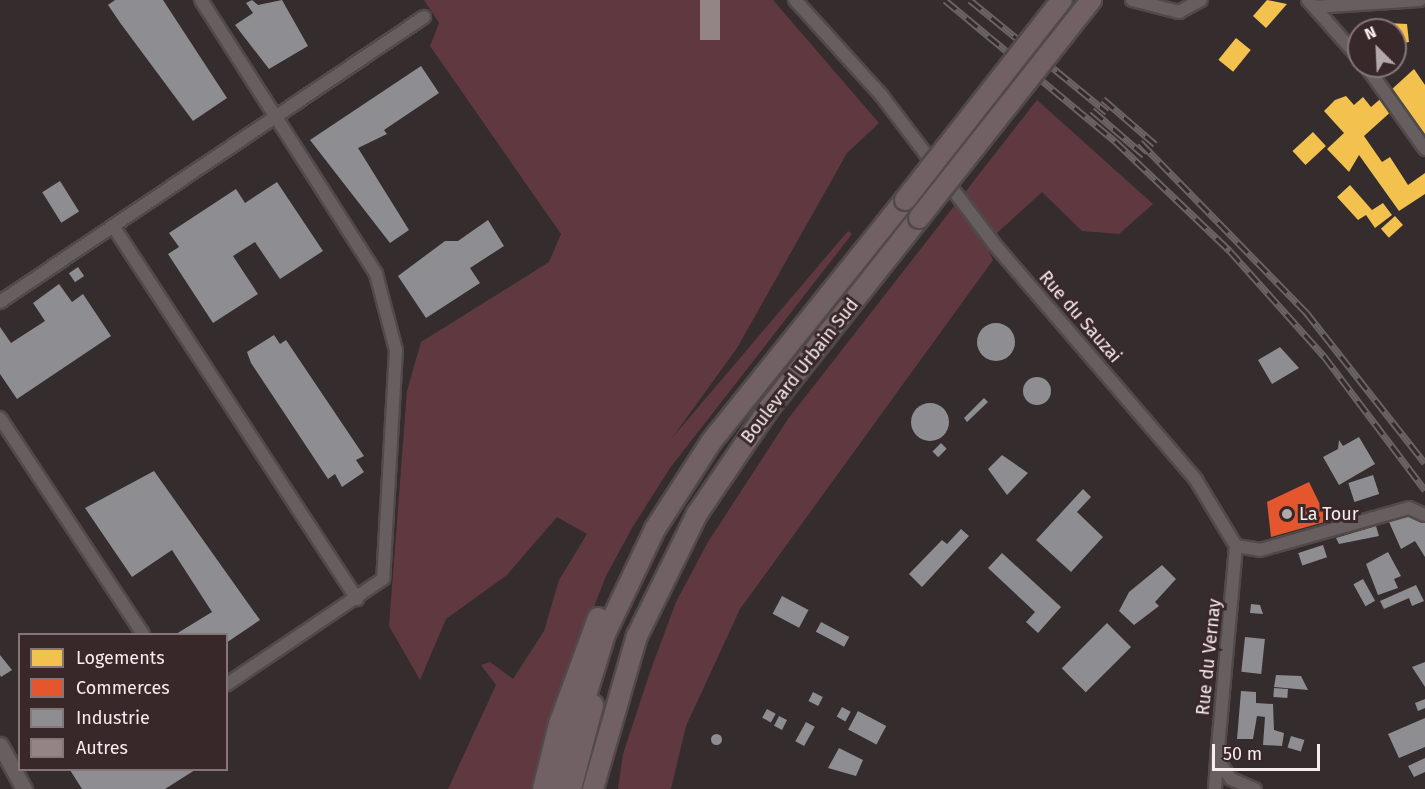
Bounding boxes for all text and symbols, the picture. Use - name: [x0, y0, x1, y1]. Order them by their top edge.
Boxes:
- north arrow: [1347, 18, 1407, 78]
- text: N: [1362, 22, 1379, 44]
- street label: Rue du Sauzai: [1034, 267, 1126, 367]
- street label: Boulevard Urbain Sud: [737, 294, 863, 448]
- place label: La Tour: [1299, 503, 1359, 525]
- marker: La Tour: [1280, 507, 1294, 521]
- street label: Rue du Vernay: [1192, 598, 1226, 716]
- legend: [18, 633, 228, 771]
- text: Logements: [76, 647, 165, 669]
- text: Commerces: [76, 677, 170, 699]
- text: Industrie: [76, 707, 150, 729]
- scale bar: [1215, 732, 1323, 770]
- text: Autres: [76, 737, 128, 759]
- text: 50 m: [1223, 743, 1262, 765]

